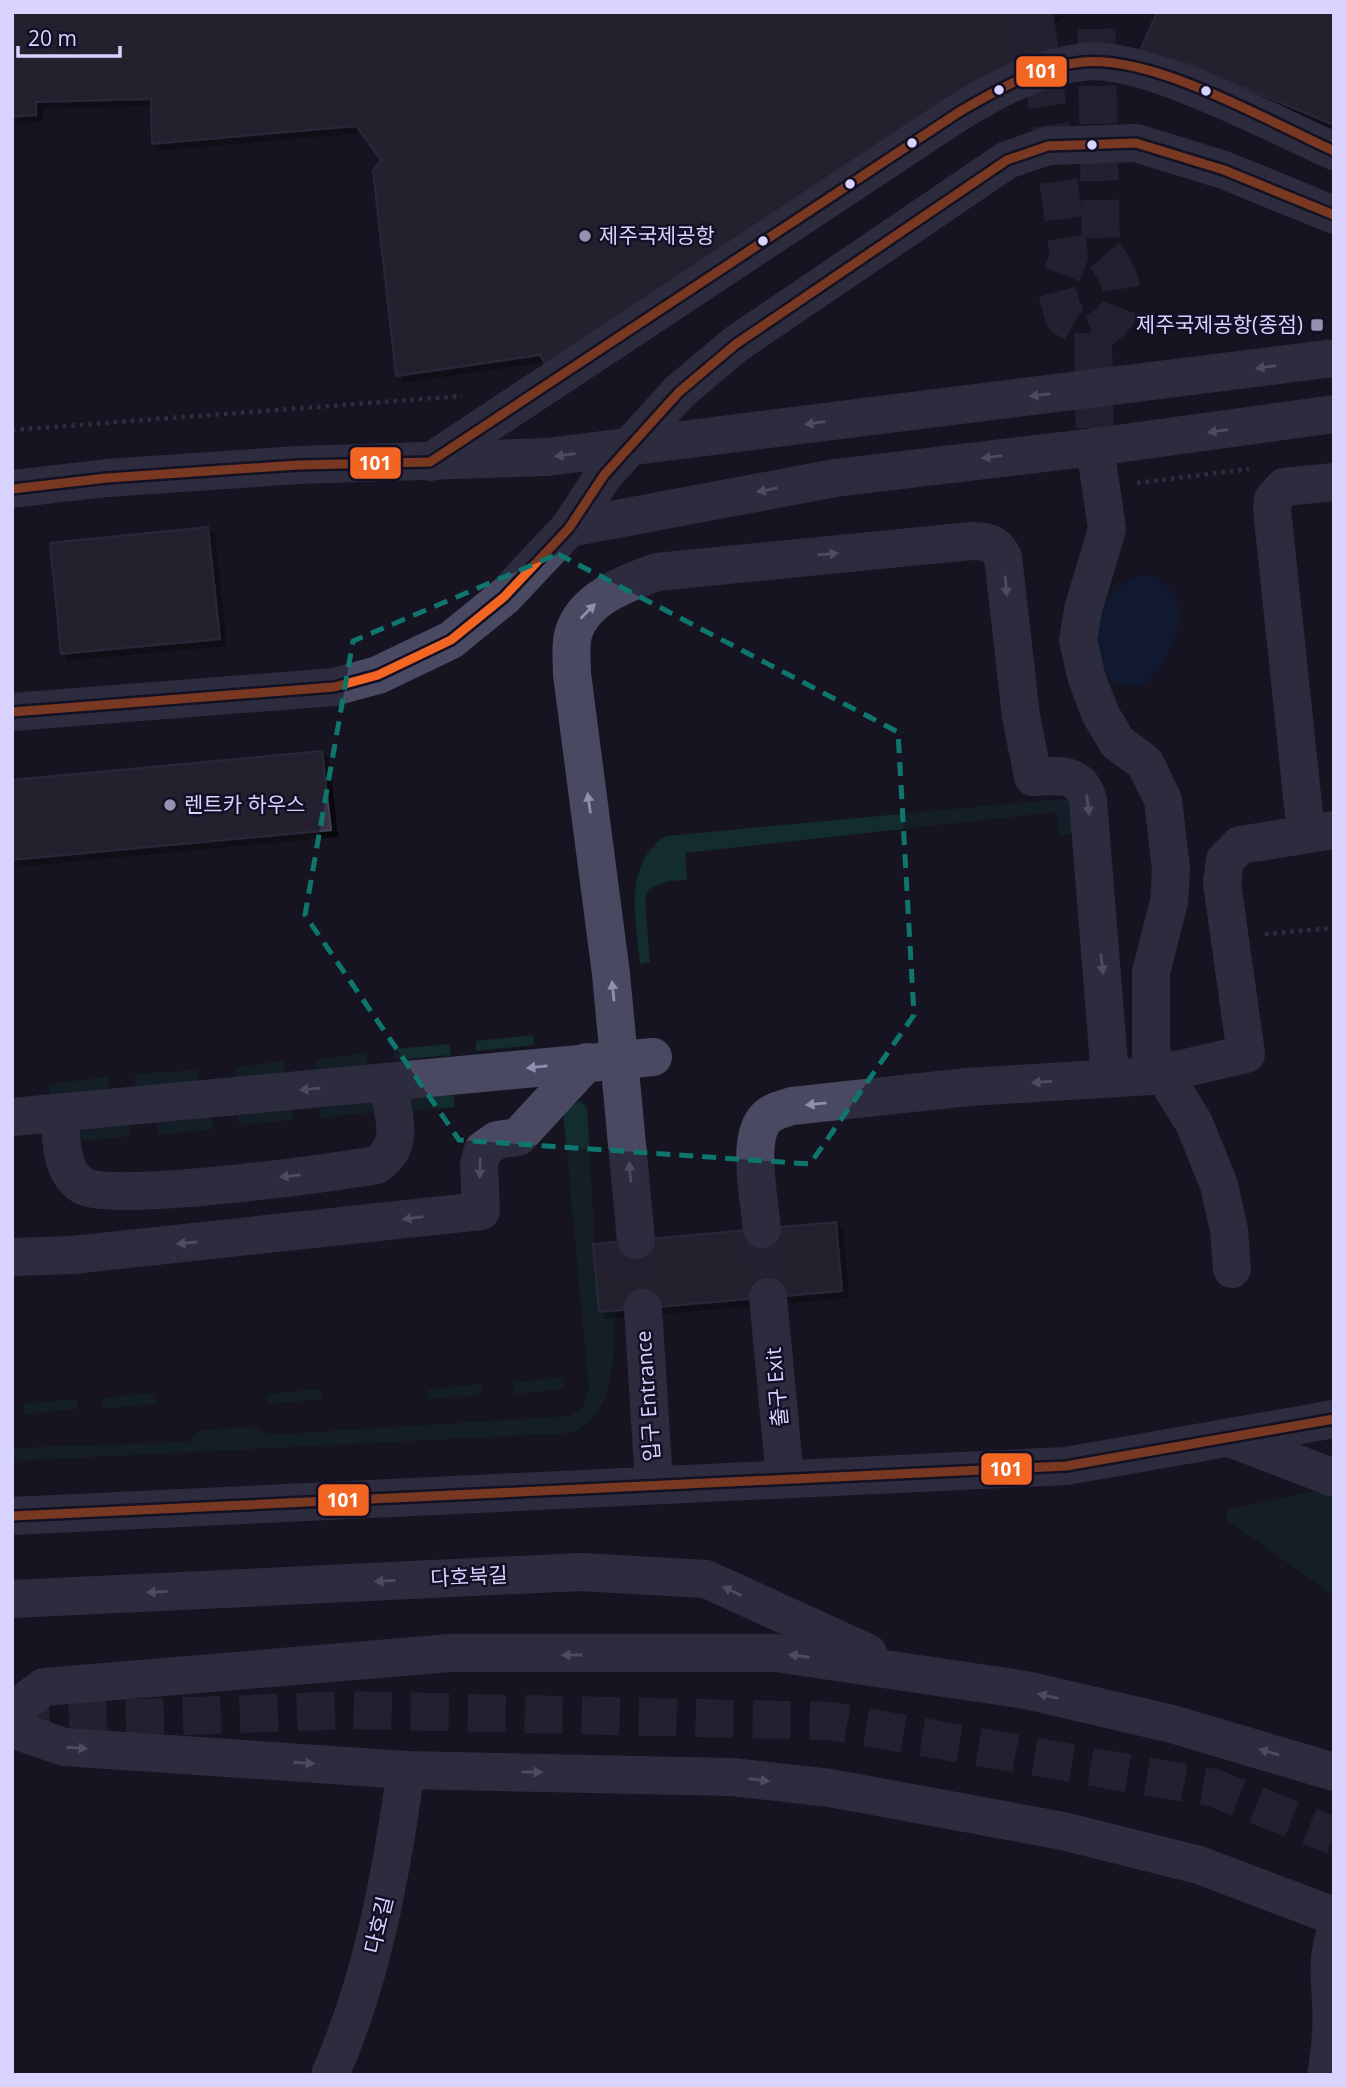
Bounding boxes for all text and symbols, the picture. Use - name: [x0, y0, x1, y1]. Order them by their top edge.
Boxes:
- scale bar: [18, 14, 119, 58]
- text: 20 m: [28, 24, 77, 52]
- line badge: 101: [1015, 55, 1068, 88]
- text: 101: [1025, 58, 1057, 84]
- unlabelled marker: [992, 83, 1006, 97]
- unlabelled marker: [1199, 84, 1213, 98]
- unlabelled marker: [905, 136, 919, 150]
- unlabelled marker: [1085, 138, 1099, 152]
- unlabelled marker: [843, 177, 857, 191]
- place label: 제주국제공항: [599, 221, 715, 249]
- marker: 제주국제공항: [577, 228, 593, 244]
- unlabelled marker: [756, 234, 770, 248]
- place label: 제주국제공항(종점): [1136, 310, 1303, 338]
- marker: 제주국제공항(종점): [1309, 317, 1325, 333]
- one-way arrow: [1255, 361, 1277, 372]
- one-way arrow: [1029, 390, 1051, 401]
- one-way arrow: [803, 418, 825, 429]
- one-way arrow: [1207, 425, 1229, 436]
- line badge: 101: [349, 446, 402, 480]
- text: 101: [359, 450, 391, 476]
- one-way arrow: [553, 450, 575, 461]
- one-way arrow: [981, 452, 1003, 463]
- one-way arrow: [756, 485, 778, 496]
- one-way arrow: [817, 548, 839, 559]
- one-way arrow: [1001, 575, 1012, 597]
- one-way arrow: [580, 602, 597, 619]
- place label: 렌트카 하우스: [184, 790, 305, 818]
- one-way arrow: [583, 791, 594, 813]
- one-way arrow: [1082, 794, 1093, 816]
- marker: 렌트카 하우스: [162, 797, 178, 813]
- one-way arrow: [1097, 953, 1108, 975]
- one-way arrow: [607, 980, 618, 1002]
- one-way arrow: [525, 1062, 547, 1073]
- one-way arrow: [1031, 1077, 1053, 1088]
- one-way arrow: [299, 1084, 321, 1095]
- one-way arrow: [805, 1099, 827, 1110]
- one-way arrow: [474, 1157, 485, 1179]
- one-way arrow: [624, 1161, 635, 1183]
- one-way arrow: [279, 1170, 301, 1181]
- one-way arrow: [402, 1213, 424, 1224]
- one-way arrow: [175, 1238, 197, 1249]
- street label: 입구 Entrance: [628, 1330, 666, 1462]
- street label: 출구 Exit: [759, 1346, 793, 1428]
- line badge: 101: [980, 1452, 1033, 1486]
- text: 101: [990, 1456, 1022, 1482]
- line badge: 101: [317, 1483, 370, 1517]
- text: 101: [327, 1487, 359, 1513]
- street label: 다호북길: [430, 1560, 508, 1592]
- one-way arrow: [373, 1576, 395, 1587]
- one-way arrow: [722, 1585, 742, 1596]
- one-way arrow: [146, 1587, 168, 1598]
- one-way arrow: [561, 1649, 583, 1661]
- one-way arrow: [788, 1650, 810, 1661]
- one-way arrow: [1037, 1690, 1059, 1701]
- one-way arrow: [67, 1743, 89, 1754]
- one-way arrow: [1258, 1746, 1279, 1756]
- one-way arrow: [294, 1758, 316, 1769]
- one-way arrow: [521, 1767, 543, 1778]
- one-way arrow: [748, 1774, 770, 1785]
- street label: 다호길: [357, 1893, 399, 1956]

